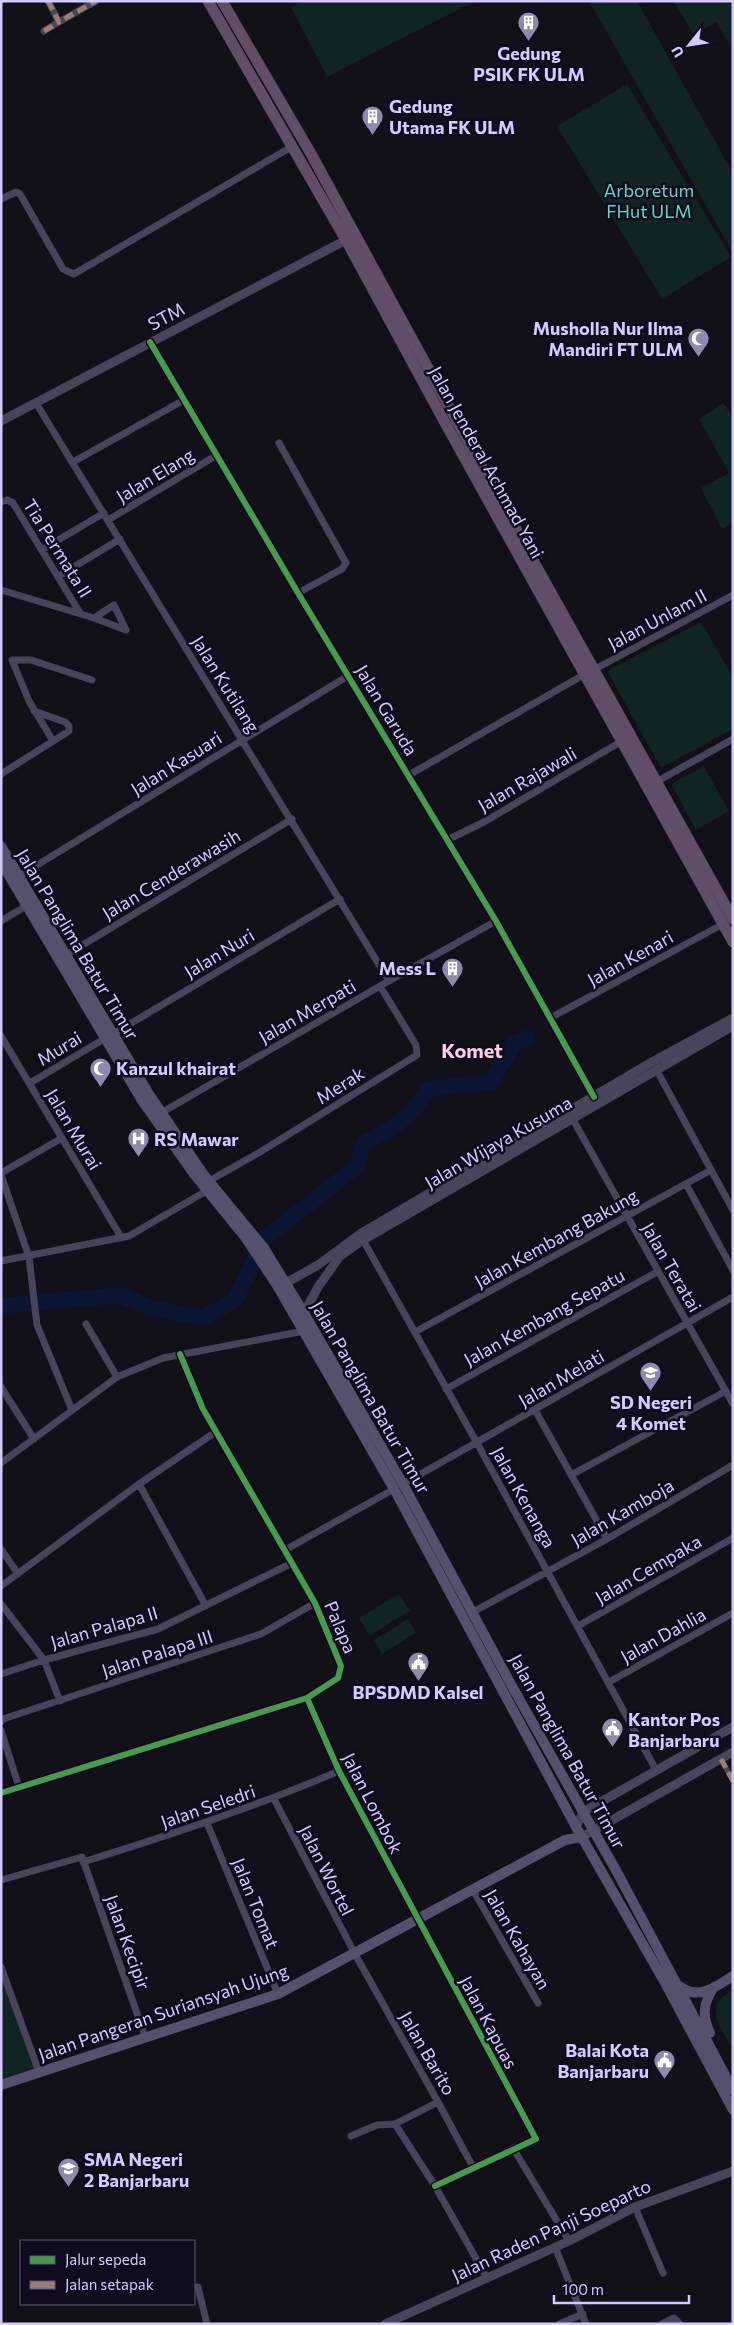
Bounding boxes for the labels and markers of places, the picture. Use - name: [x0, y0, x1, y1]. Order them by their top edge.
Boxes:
- building icon: Gedung PSIK FK ULM: [517, 11, 541, 42]
- place label: Gedung PSIK FK ULM: [473, 42, 585, 85]
- place label: Gedung Utama FK ULM: [389, 95, 515, 138]
- building icon: Gedung Utama FK ULM: [361, 104, 385, 135]
- place label: Musholla Nur Ilma Mandiri FT ULM: [533, 317, 683, 360]
- mosque icon: Musholla Nur Ilma Mandiri FT ULM: [687, 326, 711, 357]
- building icon: Mess L: [440, 956, 464, 987]
- place label: Mess L: [379, 957, 436, 979]
- mosque icon: Kanzul khairat: [88, 1056, 112, 1087]
- place label: Kanzul khairat: [116, 1057, 236, 1079]
- hospital icon: RS Mawar: [126, 1127, 150, 1158]
- place label: RS Mawar: [154, 1128, 239, 1150]
- school or university icon: SD Negeri 4 Komet: [639, 1360, 663, 1391]
- place label: SD Negeri 4 Komet: [610, 1391, 692, 1434]
- public building icon: BPSDMD Kalsel: [406, 1650, 430, 1681]
- place label: BPSDMD Kalsel: [352, 1681, 484, 1703]
- place label: Kantor Pos Banjarbaru: [628, 1708, 720, 1751]
- public building icon: Kantor Pos Banjarbaru: [600, 1717, 624, 1748]
- place label: Balai Kota Banjarbaru: [557, 2039, 649, 2082]
- public building icon: Balai Kota Banjarbaru: [653, 2048, 677, 2079]
- place label: SMA Negeri 2 Banjarbaru: [84, 2148, 189, 2191]
- school or university icon: SMA Negeri 2 Banjarbaru: [56, 2157, 80, 2188]

